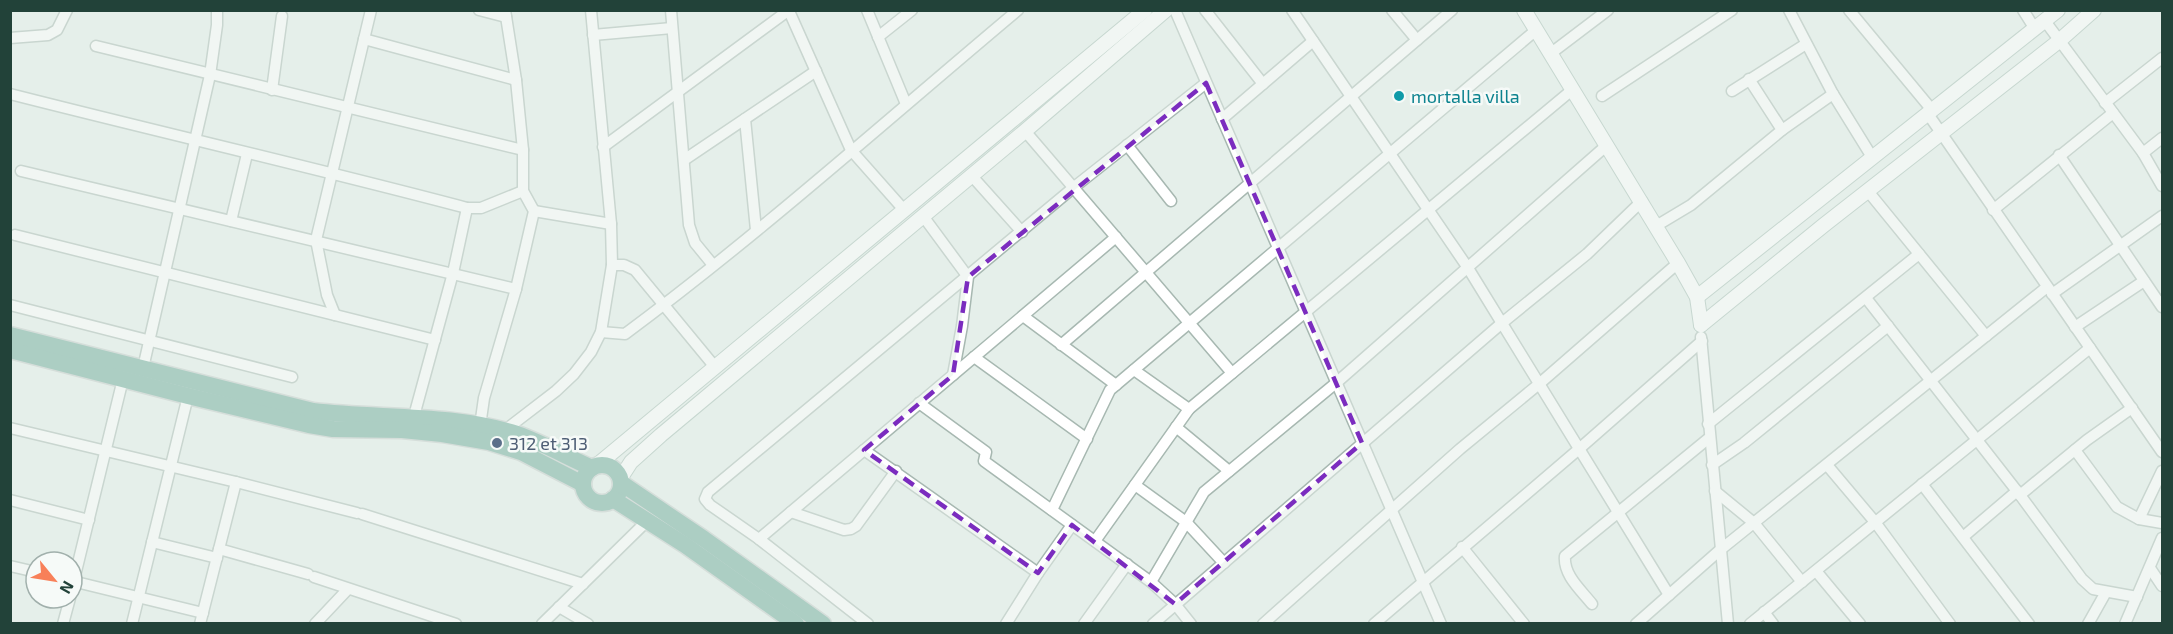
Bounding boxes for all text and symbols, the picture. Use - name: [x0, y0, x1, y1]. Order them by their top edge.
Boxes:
- place label: mortalla villa: [1411, 85, 1520, 107]
- marker: mortalla villa: [1392, 89, 1406, 103]
- place label: 312 et 313: [509, 432, 588, 454]
- marker: 312 et 313: [490, 436, 504, 450]
- north arrow: [24, 550, 84, 610]
- text: N: [56, 578, 79, 598]

